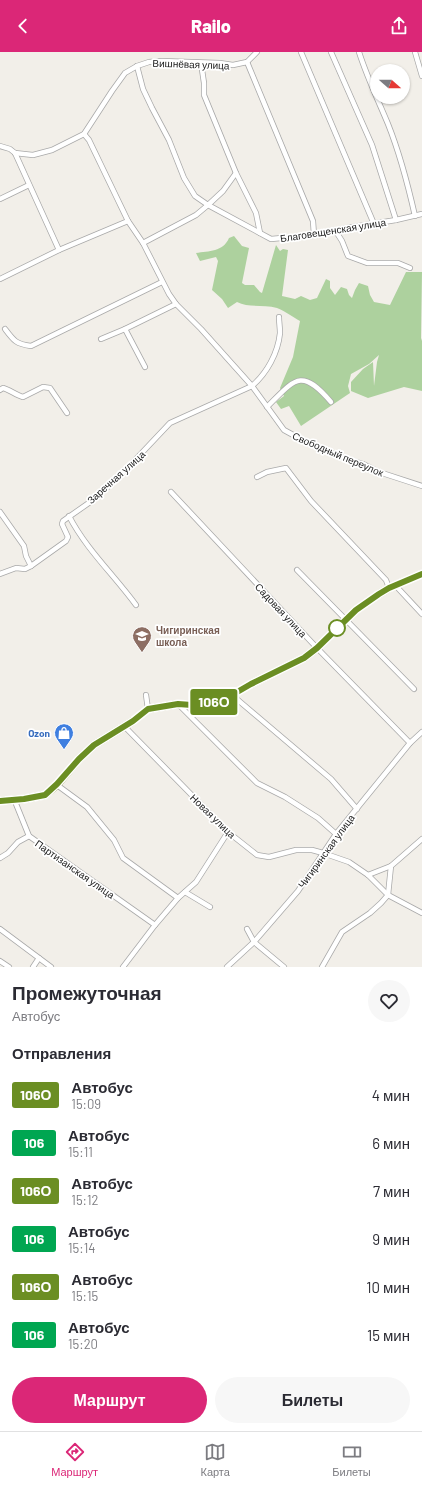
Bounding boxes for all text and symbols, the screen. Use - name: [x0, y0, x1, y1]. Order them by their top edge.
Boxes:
- icon: back: [12, 15, 34, 37]
- text: Railo: [191, 15, 231, 37]
- icon: share: [388, 15, 410, 37]
- street label: Вишнёвая улица: [152, 57, 230, 71]
- north arrow: [370, 64, 410, 104]
- map controls: [370, 64, 410, 104]
- street label: Благовещенская улица: [279, 216, 387, 244]
- street label: Свободный переулок: [291, 429, 386, 479]
- street label: Заречная улица: [85, 448, 148, 506]
- street label: Садовая улица: [253, 580, 310, 640]
- unlabelled marker: [328, 619, 346, 637]
- place label: Чигиринская школа: [156, 624, 220, 648]
- school or university icon: Чигиринская школа: [131, 625, 153, 653]
- line badge: 106О: [186, 689, 242, 715]
- text: 106О: [198, 693, 230, 710]
- shop icon: Ozon: [53, 722, 75, 750]
- place label: Ozon: [28, 727, 50, 739]
- street label: Новая улица: [188, 791, 239, 841]
- street label: Чигиринская улица: [295, 811, 357, 890]
- street label: Партизанская улица: [33, 837, 117, 901]
- button: heart: [368, 980, 410, 1022]
- text: Промежуточная: [12, 981, 162, 1004]
- text: Автобус: [12, 1008, 60, 1024]
- text: Отправления: [12, 1044, 111, 1062]
- text: Автобус: [71, 1078, 133, 1096]
- text: 106О: [20, 1086, 51, 1103]
- text: 4 мин: [372, 1086, 410, 1104]
- text: 15:09: [71, 1096, 101, 1112]
- text: Автобус: [68, 1126, 130, 1144]
- text: 106: [24, 1134, 44, 1151]
- text: 6 мин: [372, 1134, 410, 1152]
- text: 15:11: [68, 1144, 93, 1160]
- text: Автобус: [71, 1174, 133, 1192]
- text: 106О: [20, 1182, 51, 1199]
- text: 7 мин: [373, 1182, 410, 1200]
- text: 15:12: [71, 1192, 99, 1208]
- text: Автобус: [68, 1222, 130, 1240]
- text: 106: [24, 1230, 44, 1247]
- text: 9 мин: [372, 1230, 410, 1248]
- text: 15:14: [68, 1240, 95, 1256]
- text: Автобус: [71, 1270, 133, 1288]
- text: 106О: [20, 1278, 51, 1295]
- text: 10 мин: [366, 1278, 410, 1296]
- text: 15:15: [71, 1288, 98, 1304]
- text: Автобус: [68, 1318, 130, 1336]
- text: 106: [24, 1326, 44, 1343]
- text: 15 мин: [367, 1326, 410, 1344]
- text: 15:20: [68, 1336, 98, 1352]
- button: Маршрут: [12, 1377, 207, 1423]
- button: Билеты: [215, 1377, 410, 1423]
- tab: Маршрут: [51, 1441, 98, 1478]
- tab: Карта: [200, 1441, 230, 1478]
- tab: Билеты: [332, 1441, 371, 1478]

